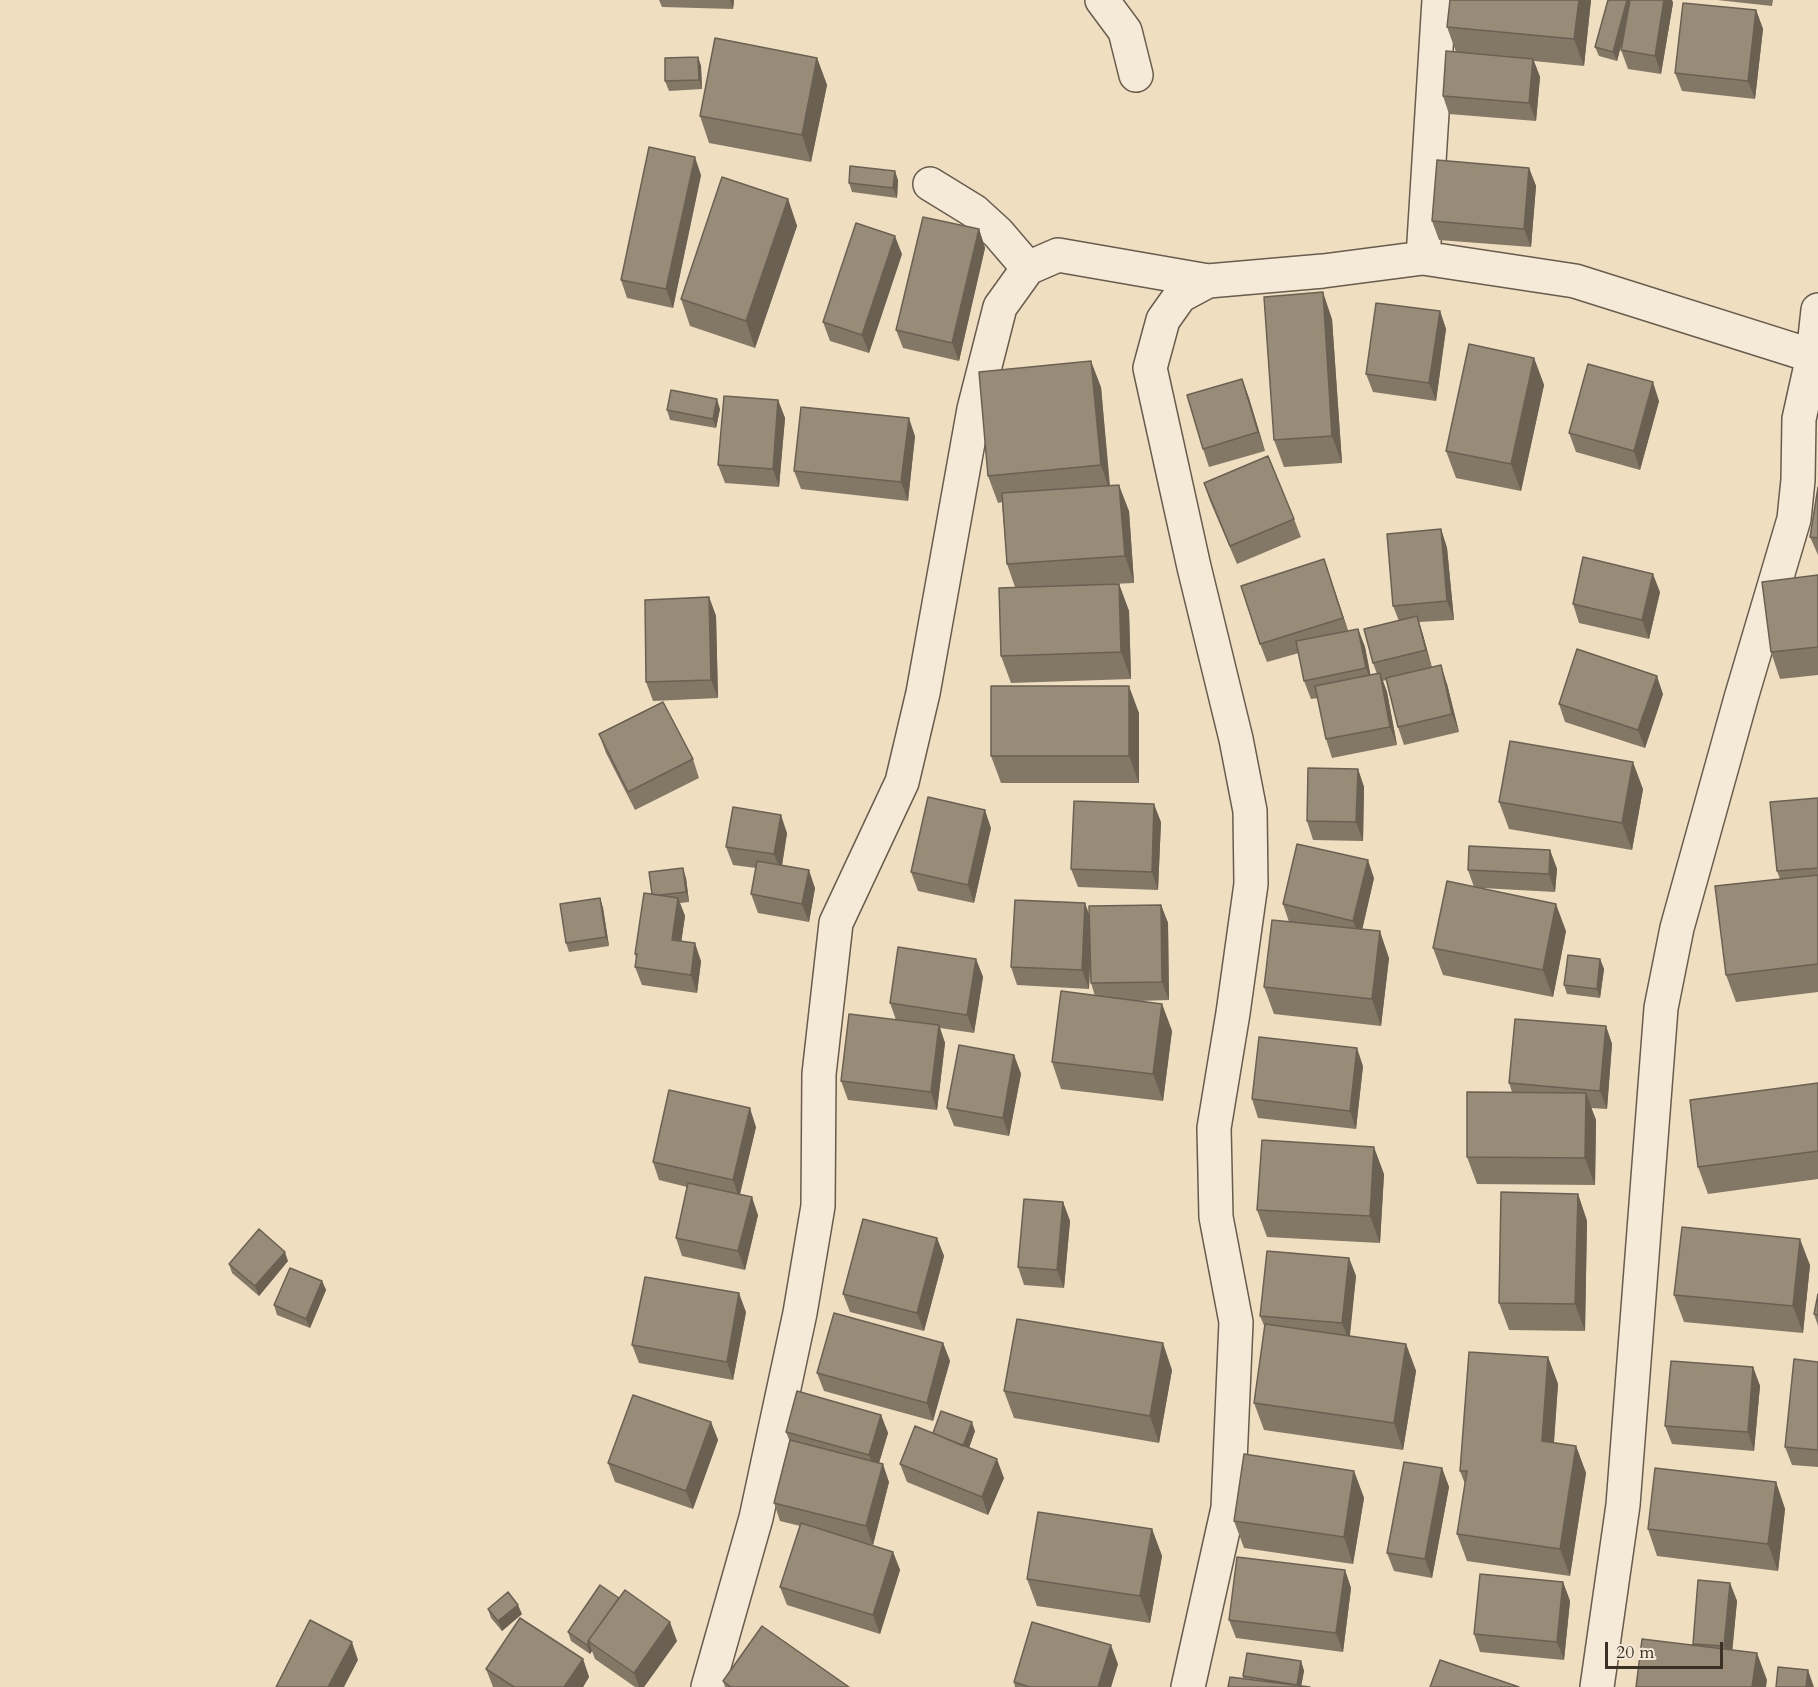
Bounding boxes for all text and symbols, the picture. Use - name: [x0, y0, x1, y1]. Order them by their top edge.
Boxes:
- scale bar: [1608, 1630, 1726, 1668]
- text: 20 m: [1616, 1640, 1655, 1665]

